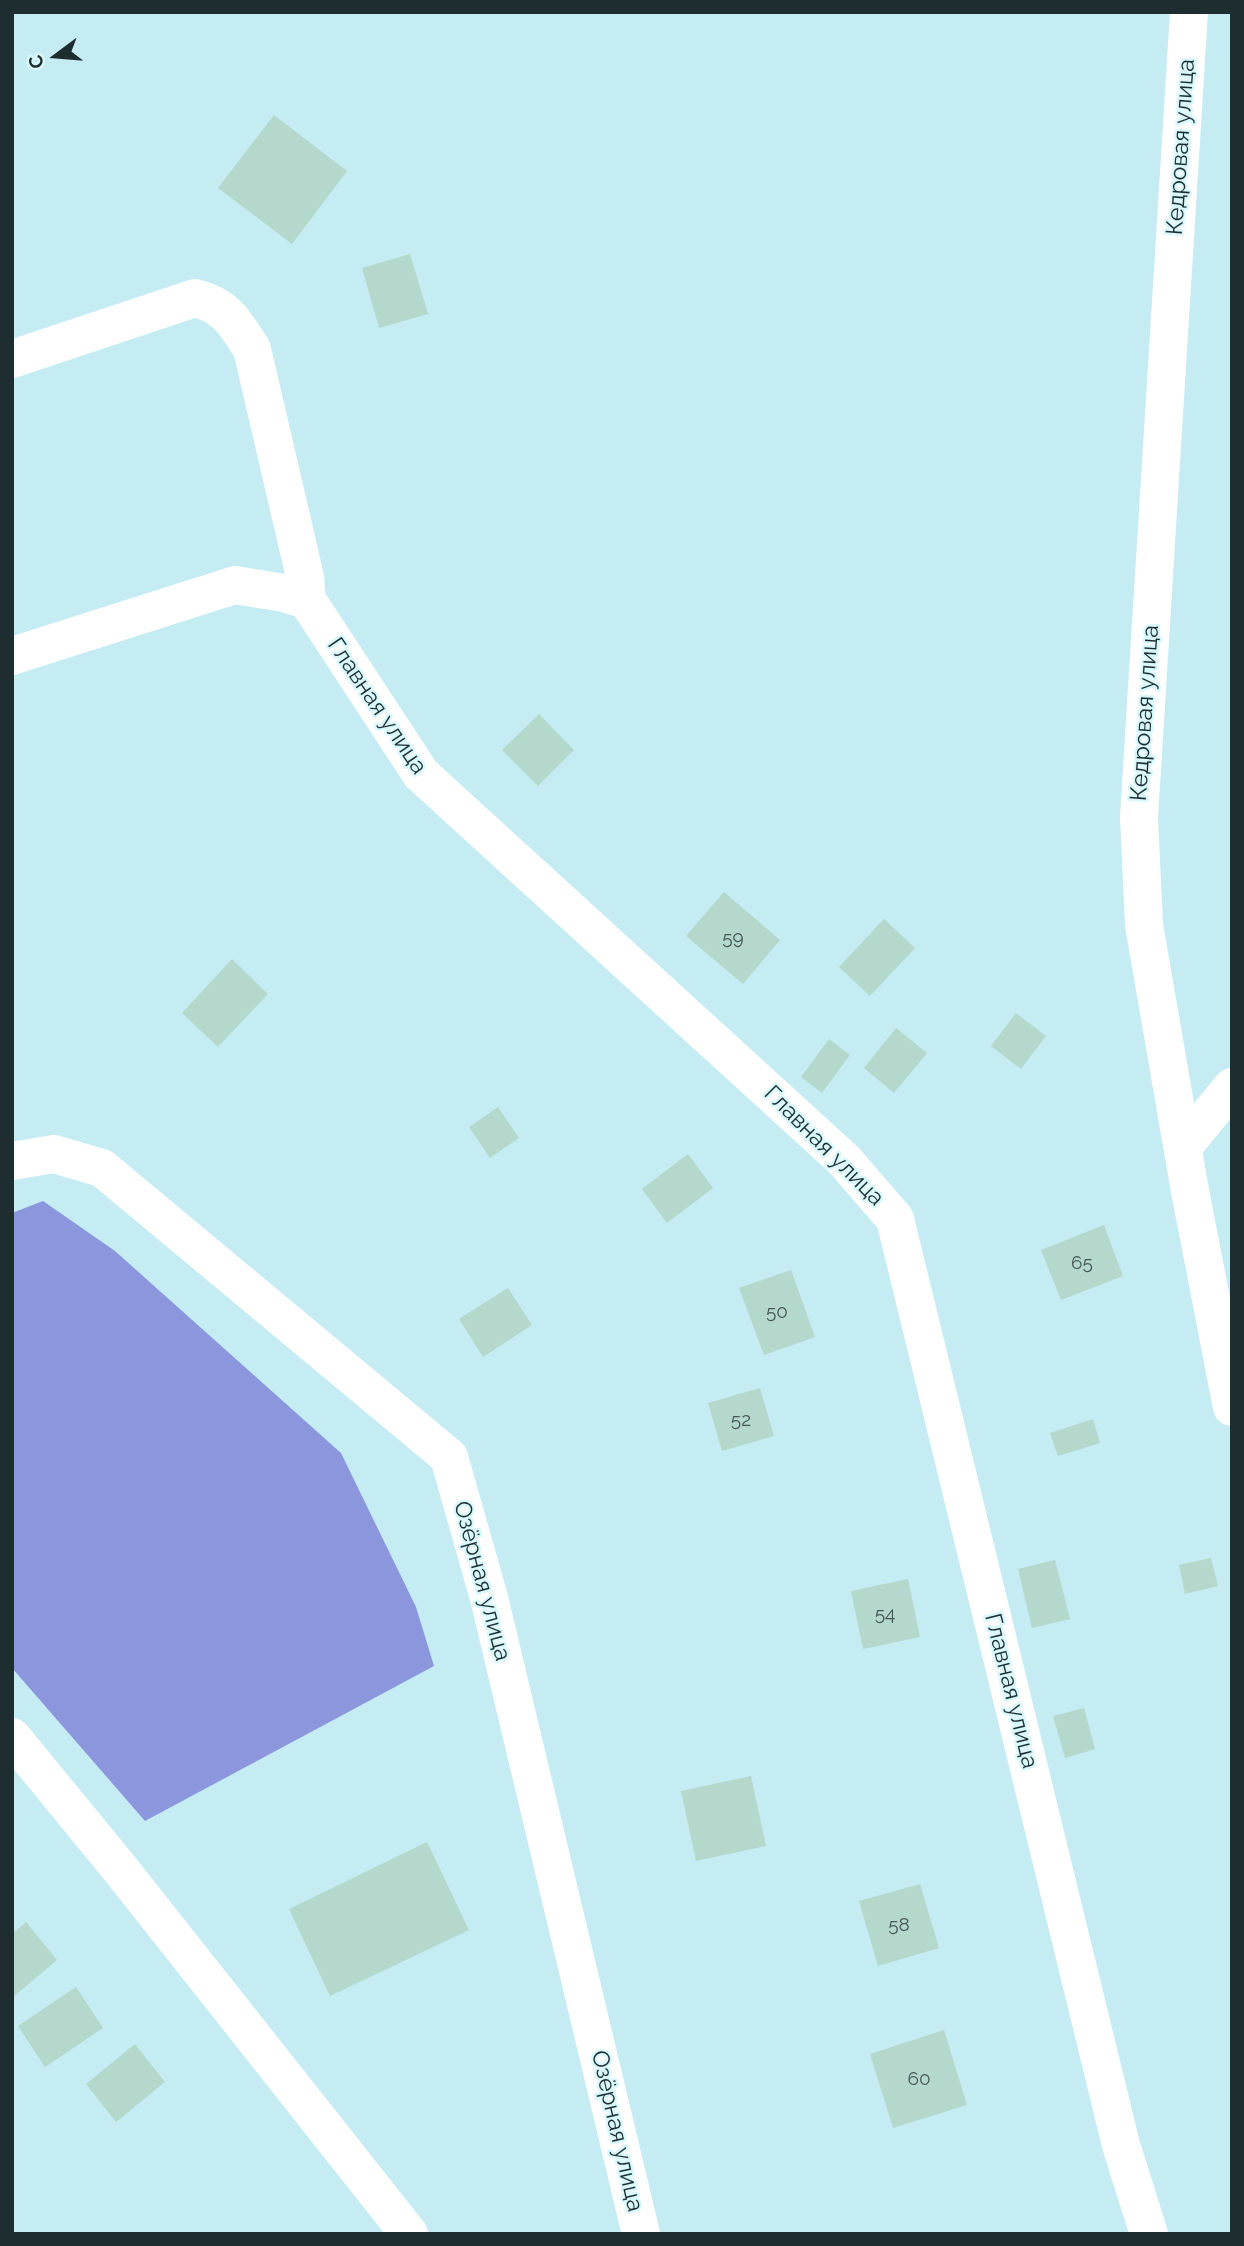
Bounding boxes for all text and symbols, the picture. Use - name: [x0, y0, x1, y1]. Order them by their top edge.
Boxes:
- north arrow: [21, 21, 91, 91]
- text: С: [23, 52, 48, 71]
- street label: Кедровая улица: [1161, 58, 1201, 236]
- street label: Кедровая улица: [1125, 624, 1165, 802]
- street label: Главная улица: [321, 633, 433, 779]
- house number: 59: [722, 927, 744, 949]
- street label: Главная улица: [758, 1080, 890, 1212]
- house number: 65: [1071, 1252, 1093, 1274]
- house number: 50: [766, 1301, 788, 1323]
- house number: 52: [731, 1409, 751, 1431]
- street label: Озёрная улица: [447, 1498, 517, 1664]
- house number: 54: [875, 1603, 895, 1625]
- street label: Главная улица: [978, 1611, 1044, 1771]
- house number: 58: [888, 1914, 910, 1936]
- street label: Озёрная улица: [585, 2048, 649, 2214]
- house number: 60: [907, 2068, 931, 2090]

